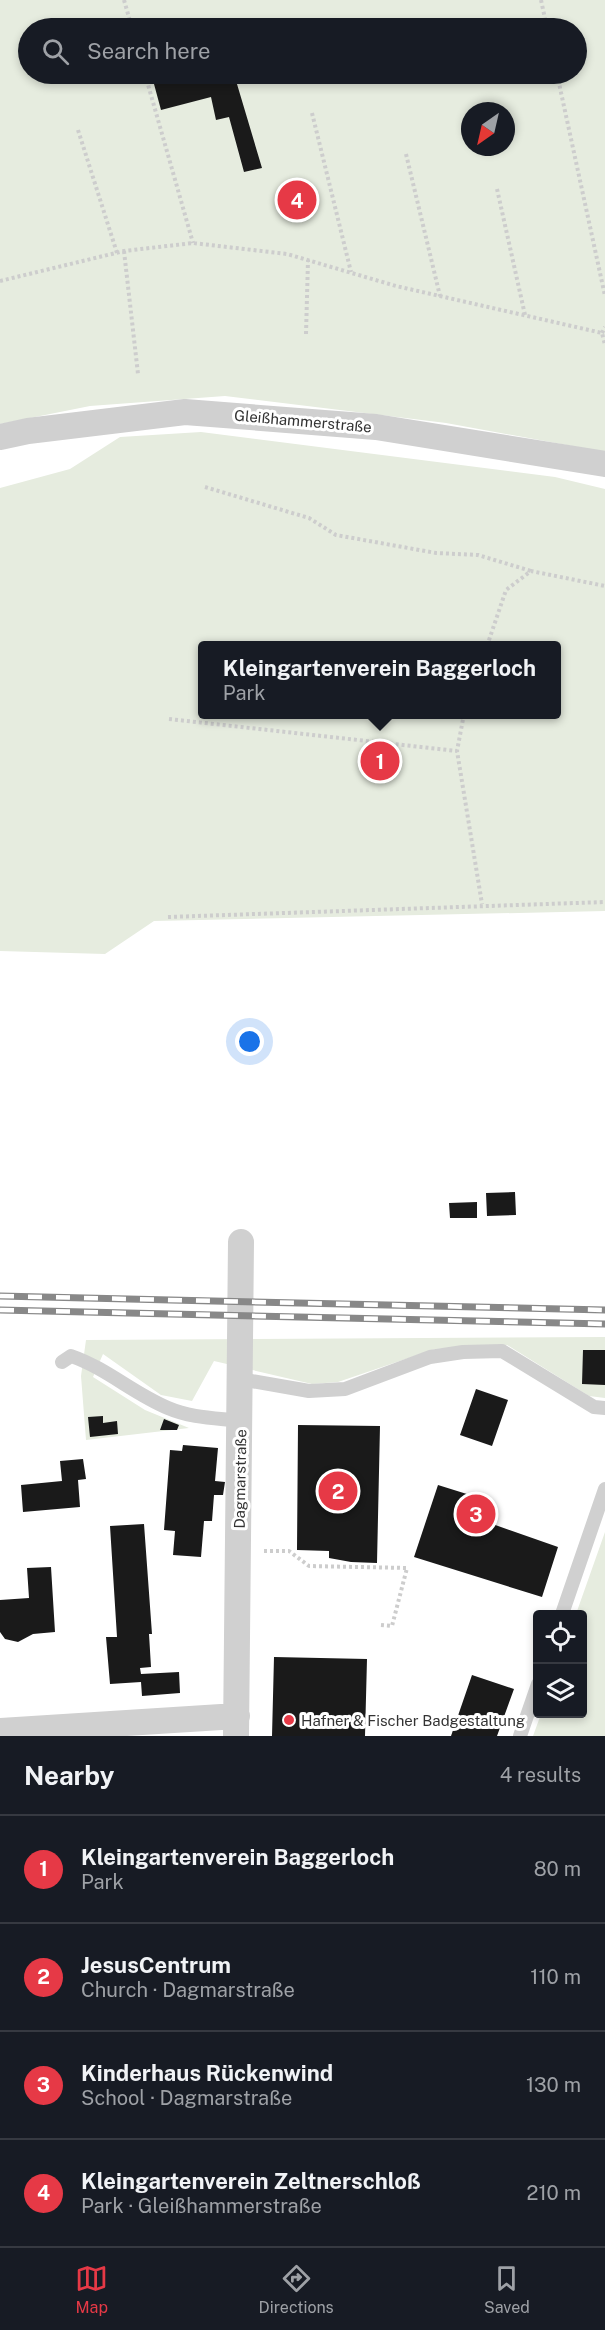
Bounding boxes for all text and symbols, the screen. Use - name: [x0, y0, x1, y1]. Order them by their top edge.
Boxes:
- search box: [18, 18, 587, 84]
- icon: search: [39, 35, 72, 68]
- text: Search here: [87, 38, 211, 64]
- north arrow: [461, 102, 515, 156]
- pin: 4: [278, 178, 316, 222]
- street label: Gleißhammerstraße: [234, 407, 372, 435]
- popup: [198, 641, 561, 719]
- text: Kleingartenverein Baggerloch: [223, 655, 536, 681]
- text: Park: [223, 681, 266, 705]
- pin: 1: [360, 738, 400, 783]
- your location: [235, 1027, 264, 1056]
- street label: Dagmarstraße: [231, 1429, 249, 1529]
- pin: 2: [318, 1468, 358, 1514]
- pin: 3: [456, 1492, 496, 1537]
- map controls: [533, 1610, 587, 1718]
- button: locate: [533, 1610, 587, 1664]
- button: layers: [533, 1664, 587, 1718]
- place label: Hafner & Fischer Badgestaltung: [301, 1712, 525, 1729]
- marker: Hafner & Fischer Badgestaltung: [282, 1713, 296, 1727]
- text: Nearby: [24, 1760, 114, 1791]
- text: 4 results: [500, 1763, 581, 1787]
- text: Kleingartenverein Baggerloch: [81, 1844, 394, 1870]
- text: 1: [39, 1857, 48, 1881]
- text: 80 m: [534, 1857, 581, 1881]
- text: Park: [81, 1870, 124, 1894]
- text: JesusCentrum: [81, 1952, 231, 1978]
- text: 2: [37, 1965, 50, 1989]
- text: 110 m: [530, 1965, 581, 1989]
- text: Church · Dagmarstraße: [81, 1978, 295, 2002]
- text: Kinderhaus Rückenwind: [81, 2060, 333, 2086]
- text: 3: [37, 2073, 50, 2097]
- text: 130 m: [526, 2073, 581, 2097]
- text: School · Dagmarstraße: [81, 2086, 292, 2110]
- text: Kleingartenverein Zeltnerschloß: [81, 2168, 421, 2194]
- text: 4: [37, 2181, 50, 2205]
- text: 210 m: [527, 2181, 581, 2205]
- text: Park · Gleißhammerstraße: [81, 2194, 322, 2218]
- tab: Map: [75, 2262, 108, 2317]
- tab: Directions: [259, 2262, 334, 2317]
- tab: Saved: [484, 2262, 530, 2317]

